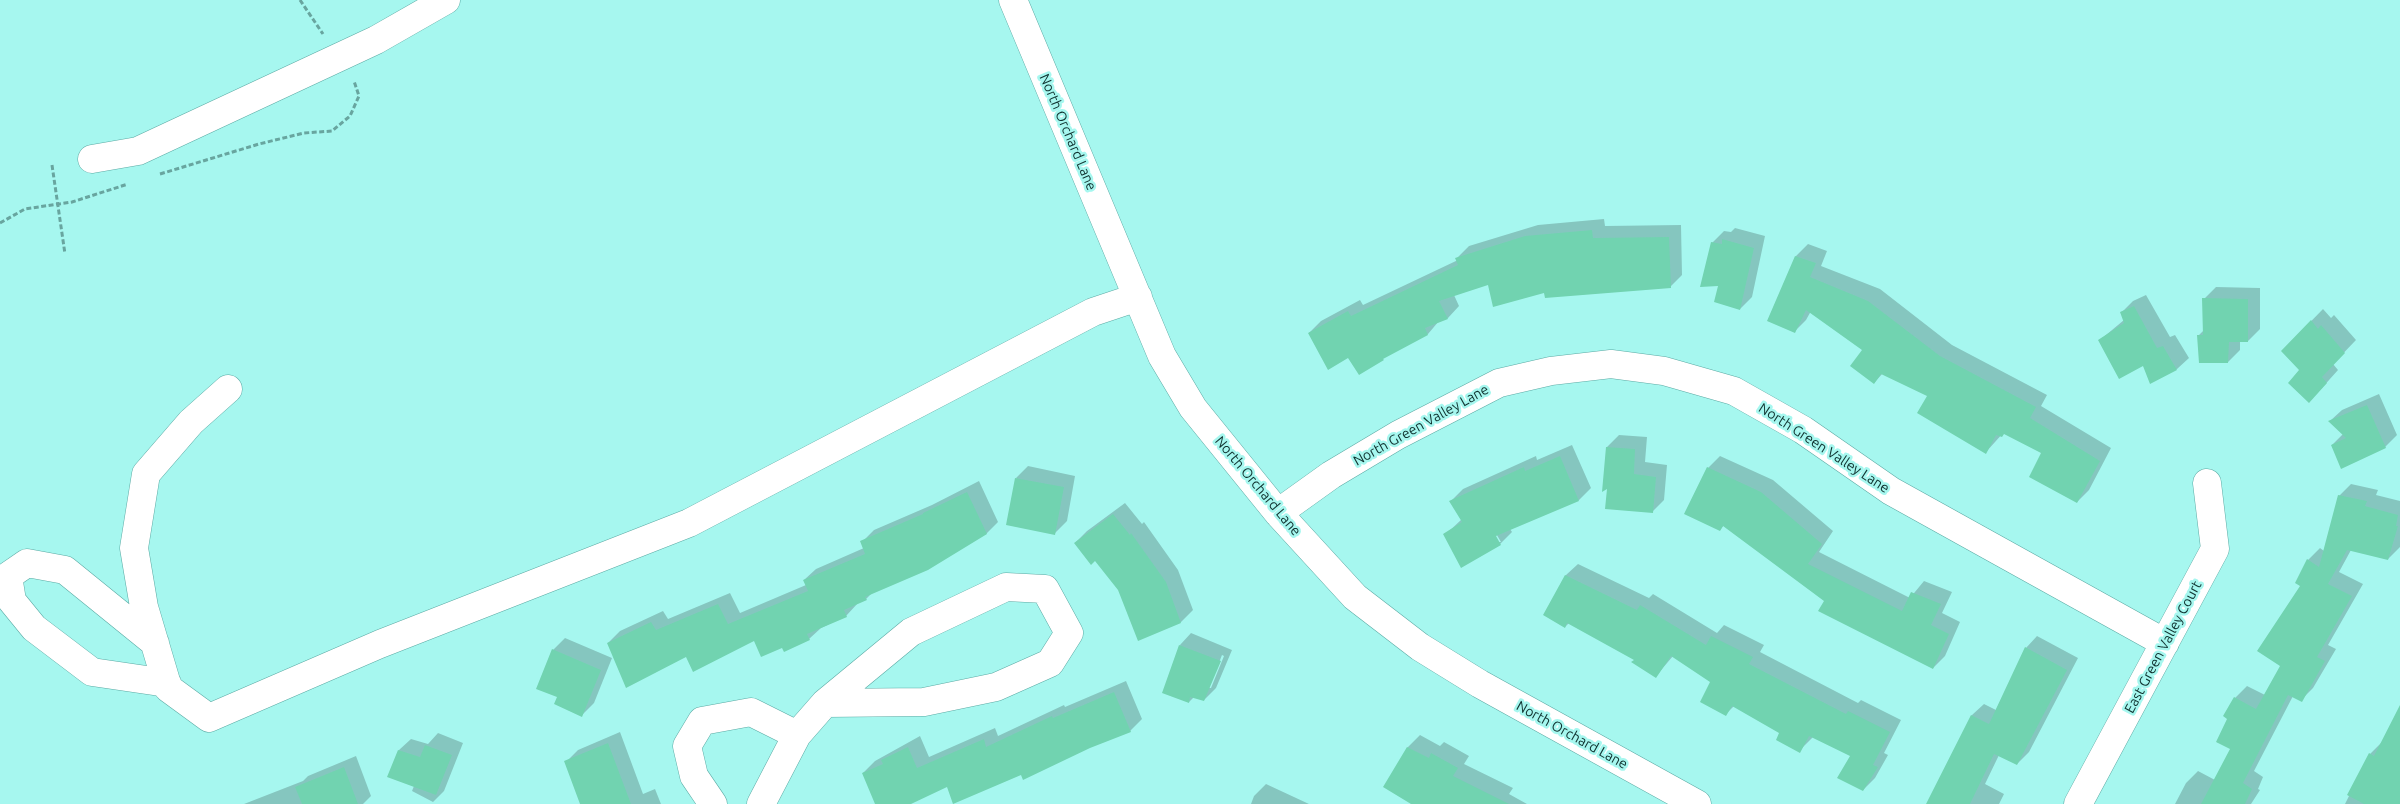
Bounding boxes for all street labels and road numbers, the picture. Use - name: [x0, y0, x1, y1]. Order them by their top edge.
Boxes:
- street label: North Orchard Lane: [1036, 71, 1100, 193]
- street label: North Green Valley Lane: [1350, 381, 1492, 469]
- street label: North Green Valley Lane: [1756, 399, 1892, 497]
- street label: North Orchard Lane: [1211, 433, 1305, 539]
- street label: East Green Valley Court: [2121, 578, 2205, 716]
- street label: North Orchard Lane: [1513, 697, 1631, 773]

